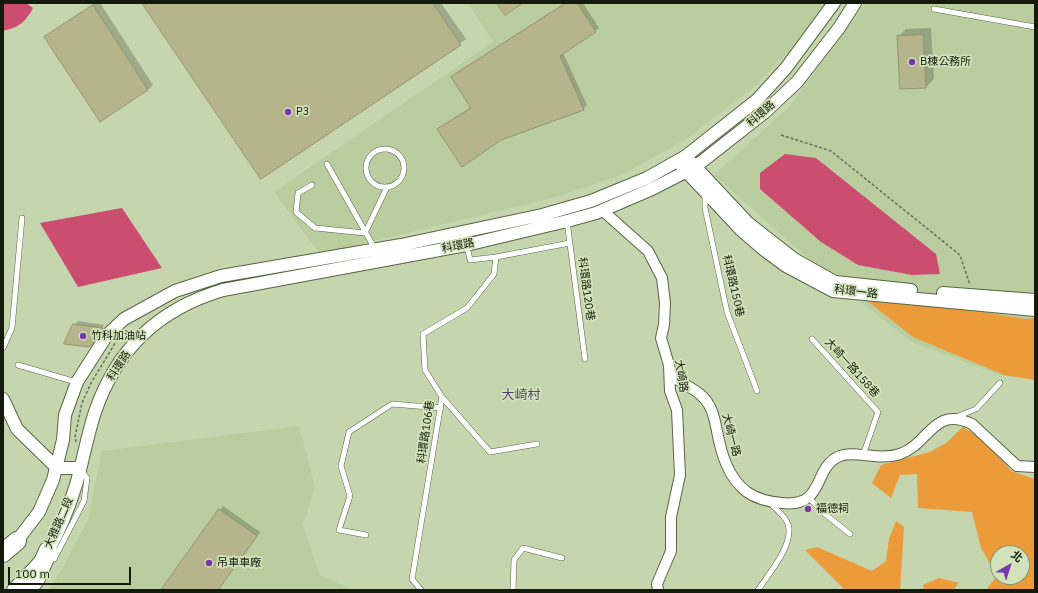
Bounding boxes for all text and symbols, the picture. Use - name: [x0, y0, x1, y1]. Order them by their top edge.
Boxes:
- place label: B棟公務所: [920, 55, 971, 69]
- marker: B棟公務所: [907, 57, 917, 67]
- street label: 科環路: [744, 98, 778, 130]
- place label: P3: [296, 105, 309, 119]
- marker: P3: [283, 107, 293, 117]
- street label: 科環路: [441, 236, 475, 256]
- street label: 科環路150巷: [719, 253, 747, 319]
- street label: 科環路120巷: [575, 256, 597, 322]
- street label: 科環一路: [833, 283, 879, 301]
- place label: 竹科加油站: [91, 329, 146, 343]
- marker: 竹科加油站: [78, 331, 88, 341]
- street label: 大崎一路158巷: [822, 336, 882, 400]
- street label: 科環路: [104, 349, 134, 383]
- street label: 大崎路: [672, 359, 690, 393]
- district label: 大崎村: [502, 387, 540, 403]
- street label: 科環路106巷: [415, 399, 437, 465]
- street label: 大崎一路: [719, 412, 743, 458]
- street label: 大雅路二段: [42, 495, 76, 551]
- place label: 福德祠: [816, 502, 849, 516]
- marker: 福德祠: [803, 504, 813, 514]
- north arrow: [990, 545, 1030, 585]
- text: 北: [1008, 548, 1026, 565]
- place label: 吊車車廠: [217, 556, 261, 570]
- marker: 吊車車廠: [204, 558, 214, 568]
- scale bar: [10, 559, 133, 585]
- text: 100 m: [15, 566, 50, 581]

